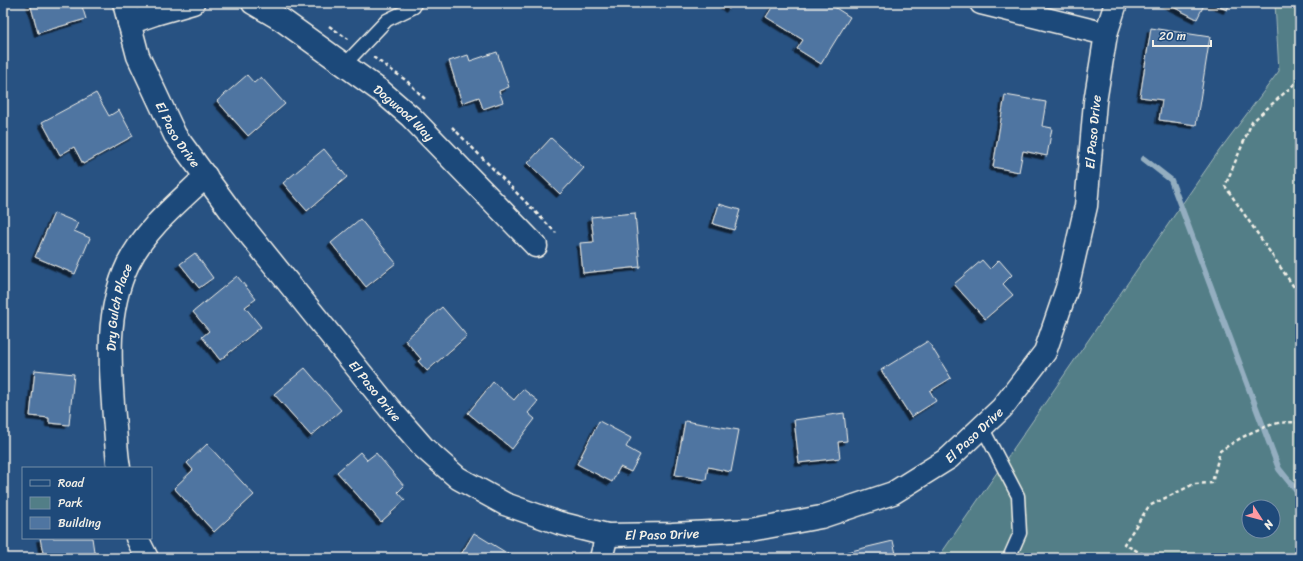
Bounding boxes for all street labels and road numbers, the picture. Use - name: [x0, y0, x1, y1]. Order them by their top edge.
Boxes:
- street label: Dogwood Way: [369, 78, 440, 147]
- street label: El Paso Drive: [1078, 93, 1108, 170]
- street label: El Paso Drive: [149, 97, 207, 173]
- street label: Dry Gulch Place: [99, 259, 139, 351]
- street label: El Paso Drive: [343, 355, 408, 427]
- street label: El Paso Drive: [939, 401, 1009, 469]
- street label: El Paso Drive: [625, 521, 700, 546]

